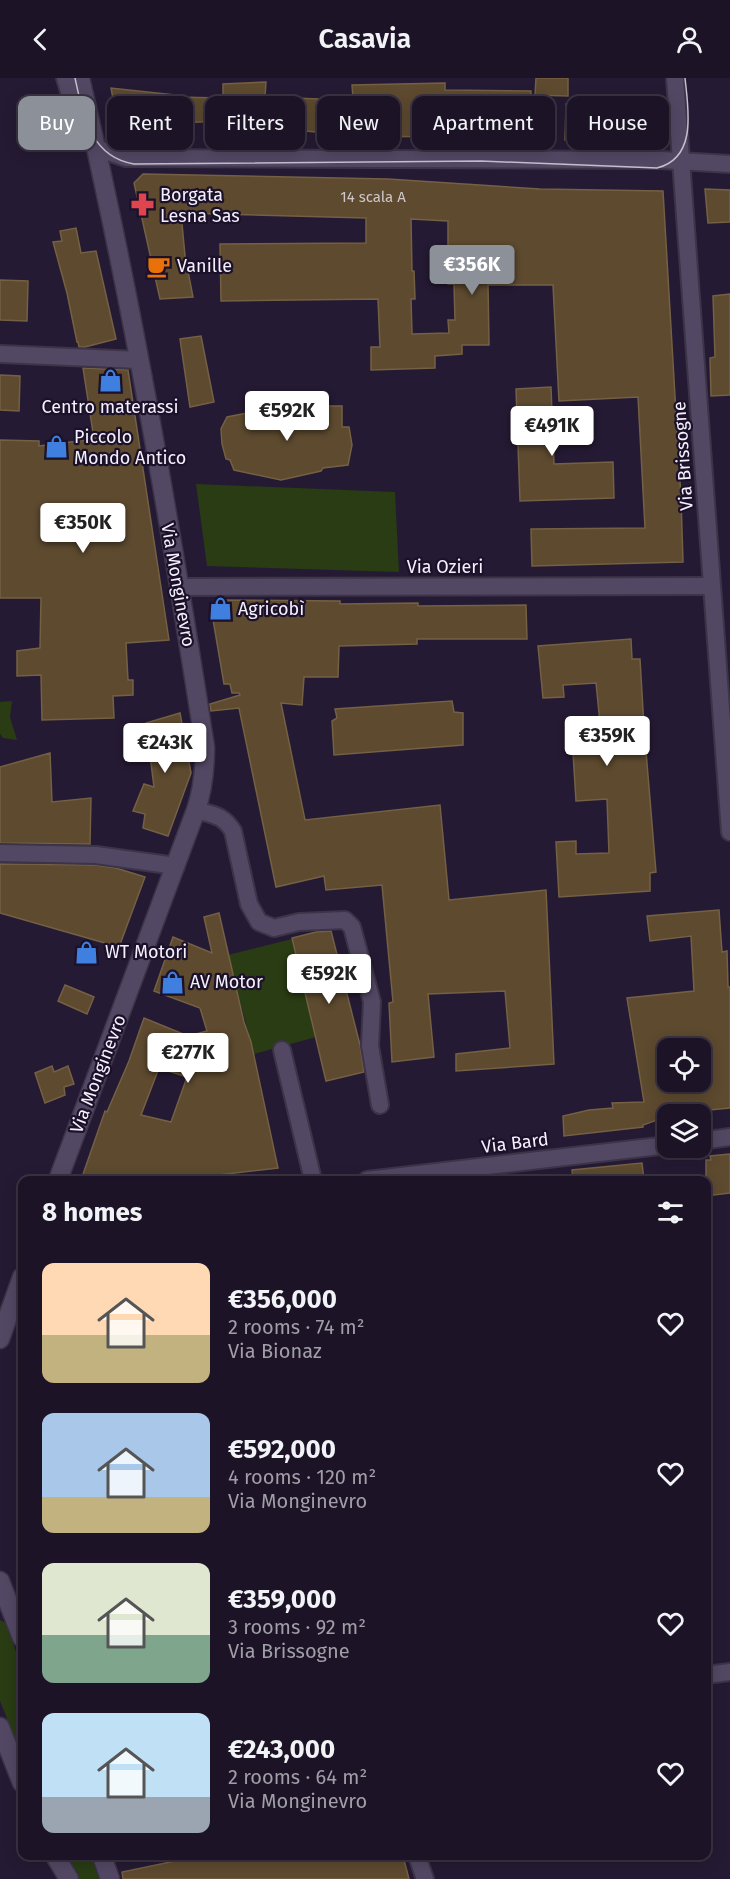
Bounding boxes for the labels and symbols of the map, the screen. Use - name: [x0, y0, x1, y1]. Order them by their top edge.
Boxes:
- place label: Borgata Lesna Sas: [160, 184, 240, 227]
- house number: 14 scala A: [340, 188, 406, 206]
- pharmacy icon: Borgata Lesna Sas: [129, 192, 155, 218]
- pin: €356K: [430, 245, 514, 296]
- cafe icon: Vanille: [146, 253, 172, 279]
- place label: Vanille: [177, 255, 232, 277]
- shop icon: Centro materassi: [97, 368, 123, 394]
- pin: €592K: [245, 391, 329, 442]
- place label: Centro materassi: [41, 396, 179, 418]
- street label: Via Brissogne: [668, 401, 698, 511]
- pin: €491K: [510, 406, 594, 457]
- place label: Piccolo Mondo Antico: [74, 426, 186, 469]
- shop icon: Piccolo Mondo Antico: [43, 434, 69, 460]
- pin: €350K: [41, 503, 125, 554]
- street label: Via Monginevro: [156, 521, 200, 649]
- street label: Via Ozieri: [407, 556, 483, 578]
- shop icon: Agricobì: [207, 596, 233, 622]
- place label: Agricobì: [238, 598, 304, 620]
- pin: €359K: [565, 716, 649, 767]
- pin: €243K: [123, 723, 207, 774]
- shop icon: WT Motori: [74, 939, 100, 965]
- place label: WT Motori: [105, 941, 187, 963]
- pin: €592K: [287, 954, 371, 1005]
- shop icon: AV Motor: [159, 969, 185, 995]
- place label: AV Motor: [190, 971, 263, 993]
- street label: Via Monginevro: [65, 1012, 131, 1136]
- pin: €277K: [146, 1033, 230, 1084]
- street label: Via Bard: [480, 1128, 550, 1158]

